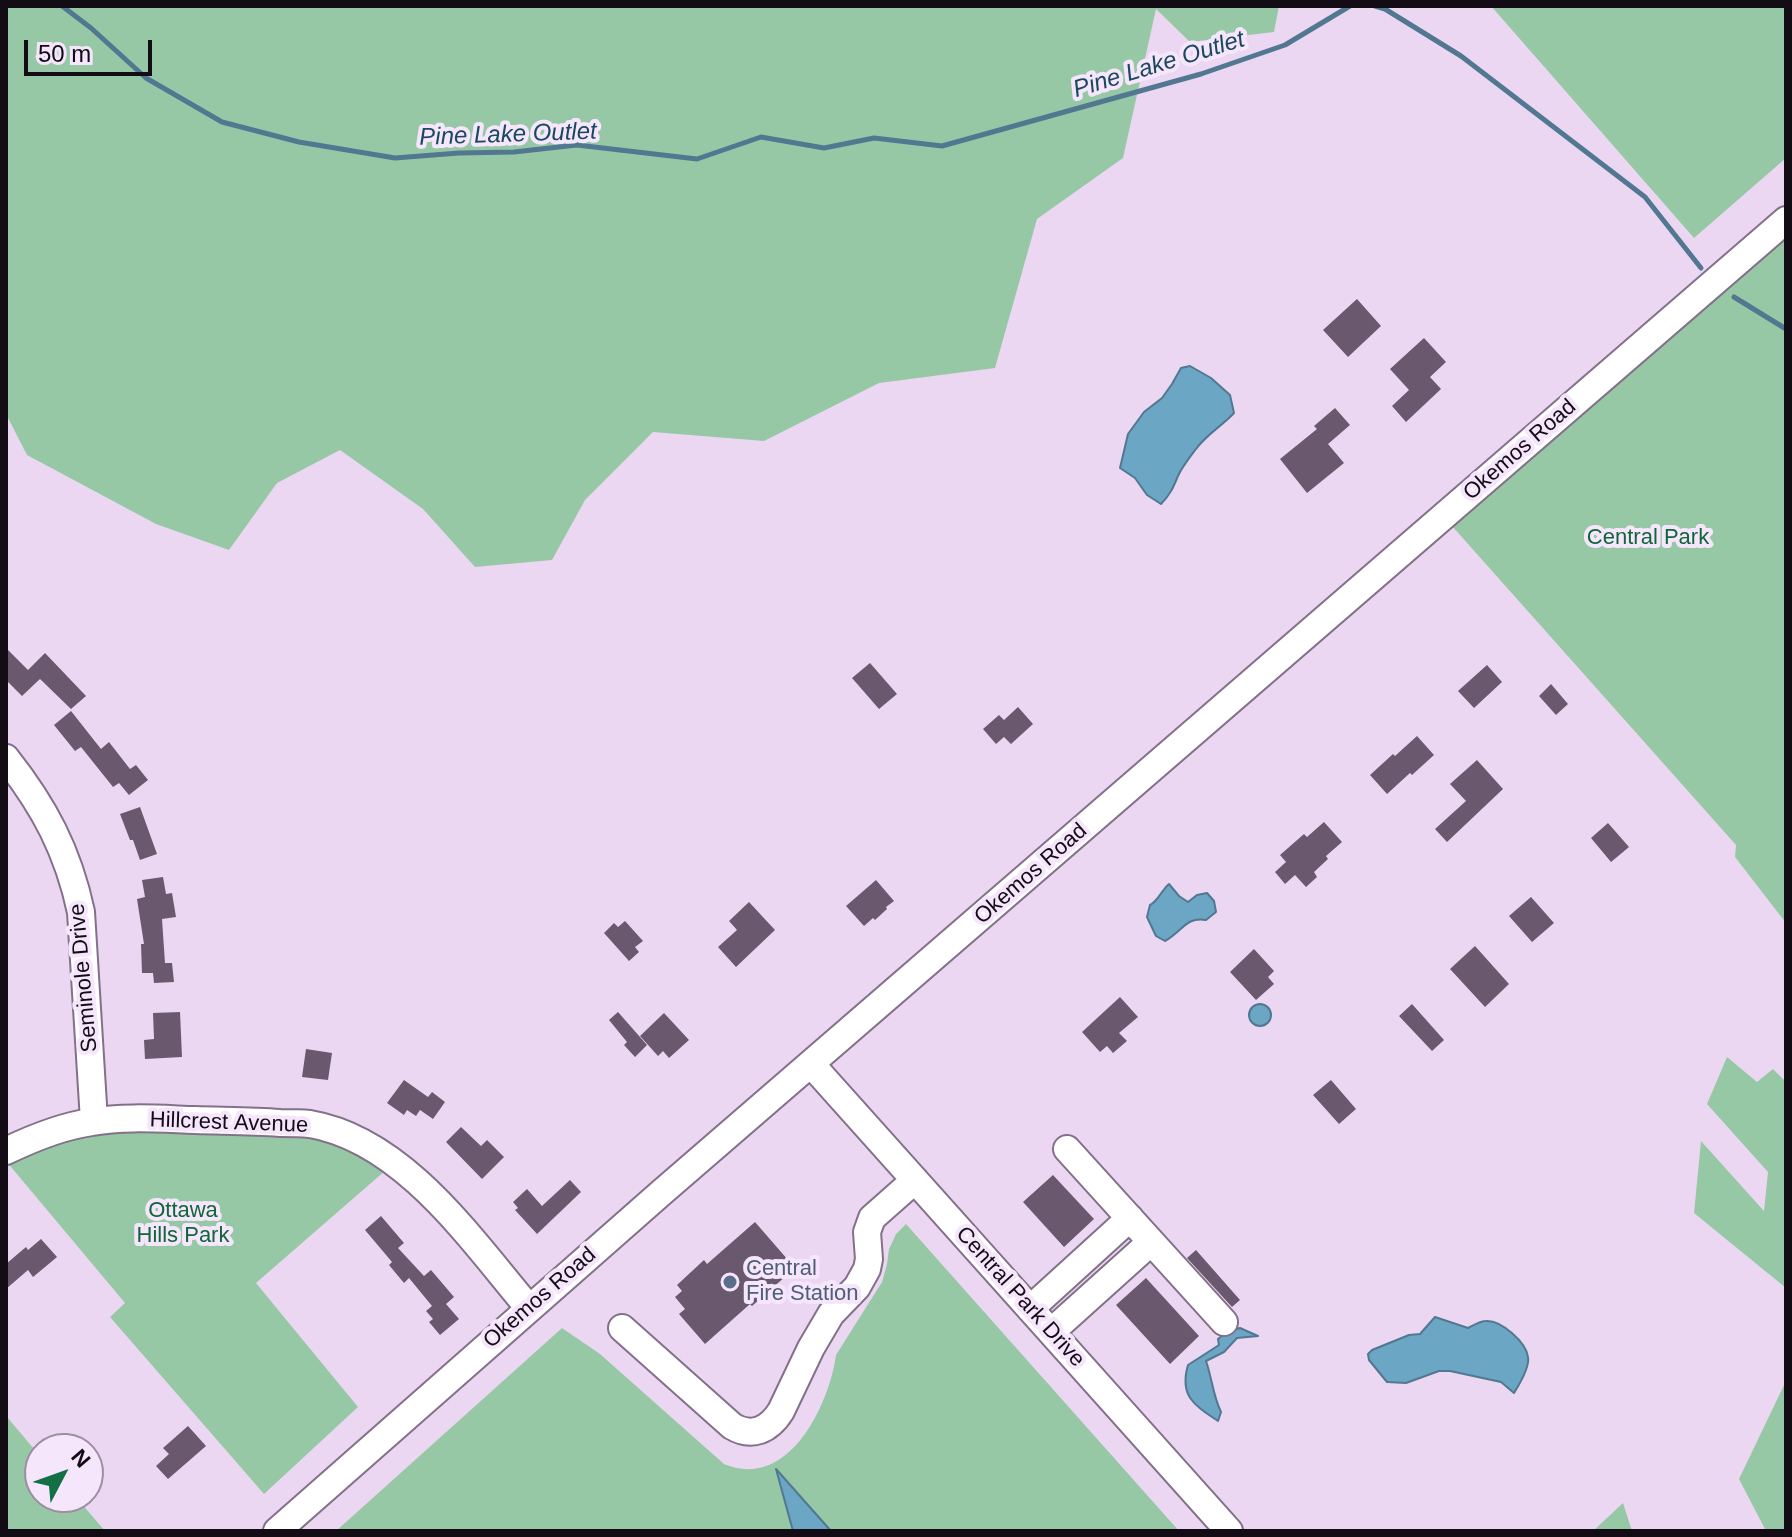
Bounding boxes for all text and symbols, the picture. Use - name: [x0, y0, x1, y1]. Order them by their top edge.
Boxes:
- scale bar: [28, 24, 156, 74]
- water label: Pine Lake Outlet: [1070, 25, 1248, 105]
- text: 50 m: [38, 40, 91, 67]
- water label: Pine Lake Outlet: [419, 118, 597, 152]
- street label: Okemos Road: [1458, 394, 1582, 506]
- park label: Central Park: [1587, 525, 1709, 551]
- street label: Okemos Road: [969, 818, 1093, 930]
- street label: Seminole Drive: [64, 903, 104, 1053]
- street label: Hillcrest Avenue: [149, 1107, 309, 1139]
- park label: Ottawa Hills Park: [137, 1198, 229, 1250]
- street label: Central Park Drive: [950, 1221, 1090, 1373]
- street label: Okemos Road: [478, 1242, 602, 1354]
- place label: Central Fire Station: [746, 1256, 858, 1308]
- marker: Central Fire Station: [721, 1273, 739, 1291]
- north arrow: [24, 1433, 104, 1513]
- text: N: [66, 1444, 96, 1472]

